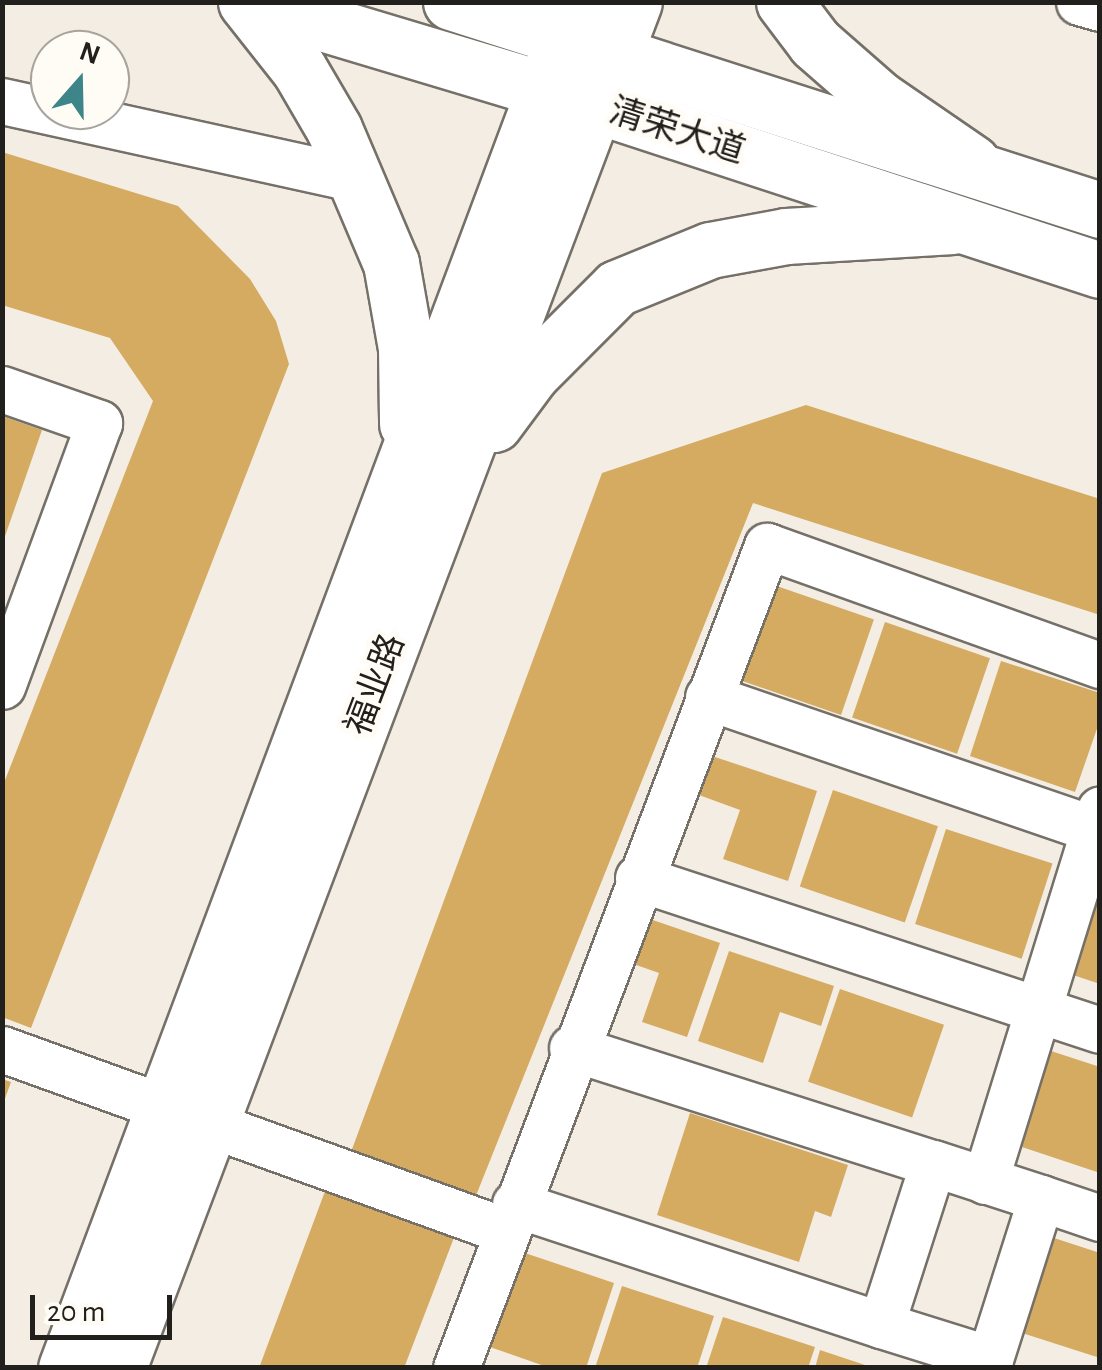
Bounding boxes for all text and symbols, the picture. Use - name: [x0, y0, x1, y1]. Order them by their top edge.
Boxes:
- north arrow: [30, 30, 130, 130]
- text: N: [76, 37, 104, 70]
- street label: 清荣大道: [604, 90, 750, 174]
- street label: 福业路: [338, 628, 414, 742]
- scale bar: [35, 1275, 178, 1337]
- text: 20 m: [47, 1297, 105, 1327]

